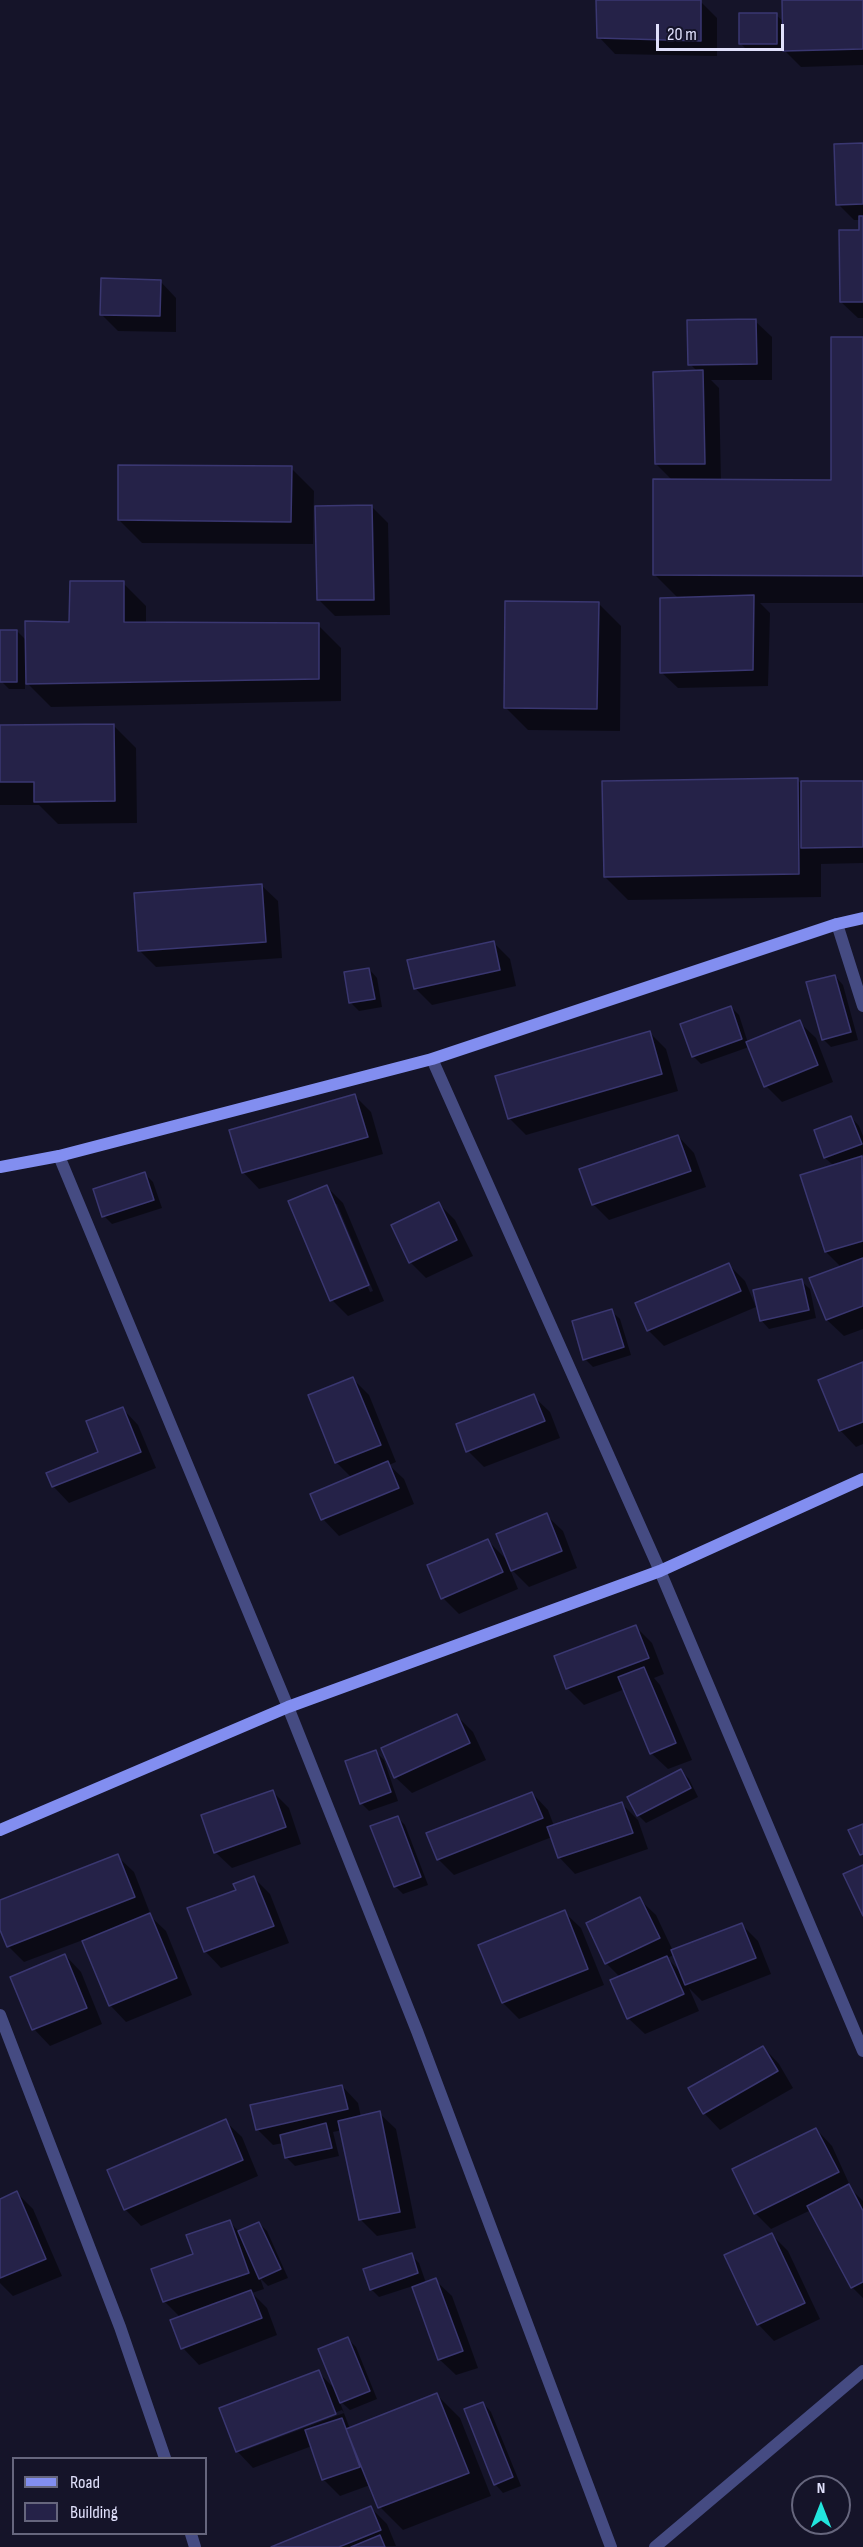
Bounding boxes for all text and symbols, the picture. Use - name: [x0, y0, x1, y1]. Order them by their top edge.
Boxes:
- scale bar: [659, 12, 786, 50]
- text: 20 m: [667, 24, 697, 45]
- legend: [12, 2457, 207, 2535]
- text: Road: [70, 2472, 100, 2493]
- north arrow: [791, 2475, 851, 2535]
- text: N: [817, 2479, 825, 2498]
- text: Building: [70, 2502, 118, 2523]

